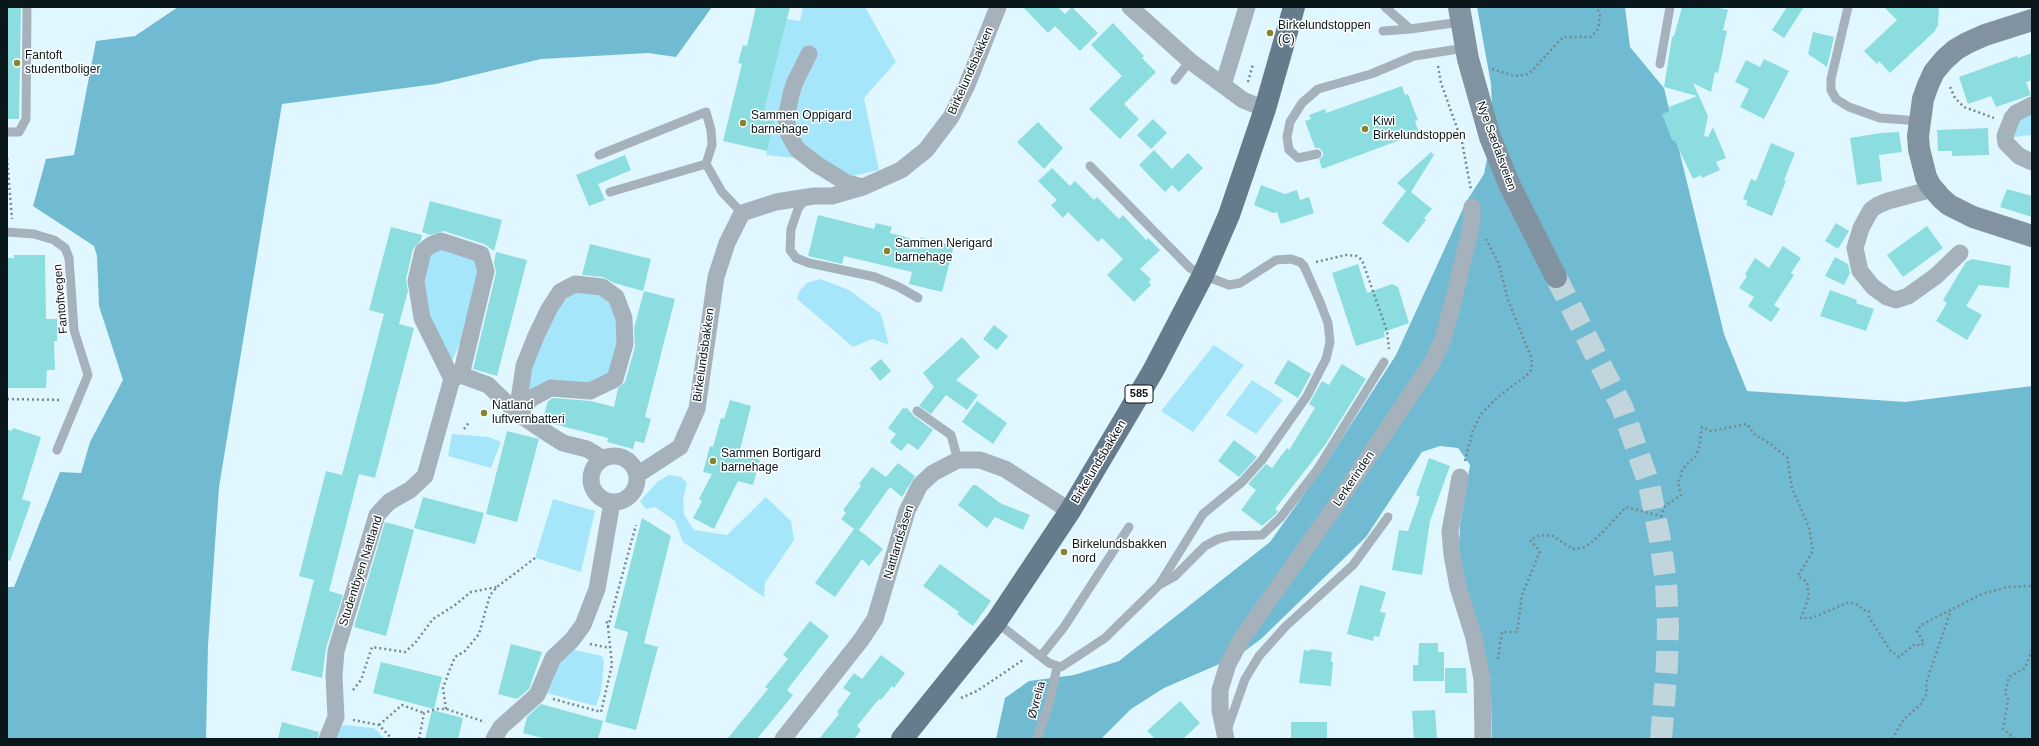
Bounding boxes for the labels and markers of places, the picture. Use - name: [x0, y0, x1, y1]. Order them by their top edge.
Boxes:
- place label: Birkelundstoppen (C): [1278, 19, 1371, 47]
- marker: Birkelundstoppen (C): [1265, 28, 1275, 38]
- place label: Fantoft studentboliger: [25, 49, 100, 77]
- marker: Fantoft studentboliger: [12, 58, 22, 68]
- place label: Sammen Oppigard barnehage: [751, 109, 852, 137]
- place label: Kiwi Birkelundstoppen: [1373, 115, 1466, 143]
- marker: Sammen Oppigard barnehage: [738, 118, 748, 128]
- marker: Kiwi Birkelundstoppen: [1360, 124, 1370, 134]
- place label: Sammen Nerigard barnehage: [895, 237, 992, 265]
- marker: Sammen Nerigard barnehage: [882, 246, 892, 256]
- place label: Natland luftvernbatteri: [492, 399, 565, 427]
- marker: Natland luftvernbatteri: [479, 408, 489, 418]
- place label: Sammen Bortigard barnehage: [721, 447, 821, 475]
- marker: Sammen Bortigard barnehage: [708, 456, 718, 466]
- place label: Birkelundsbakken nord: [1072, 538, 1167, 566]
- marker: Birkelundsbakken nord: [1059, 547, 1069, 557]

